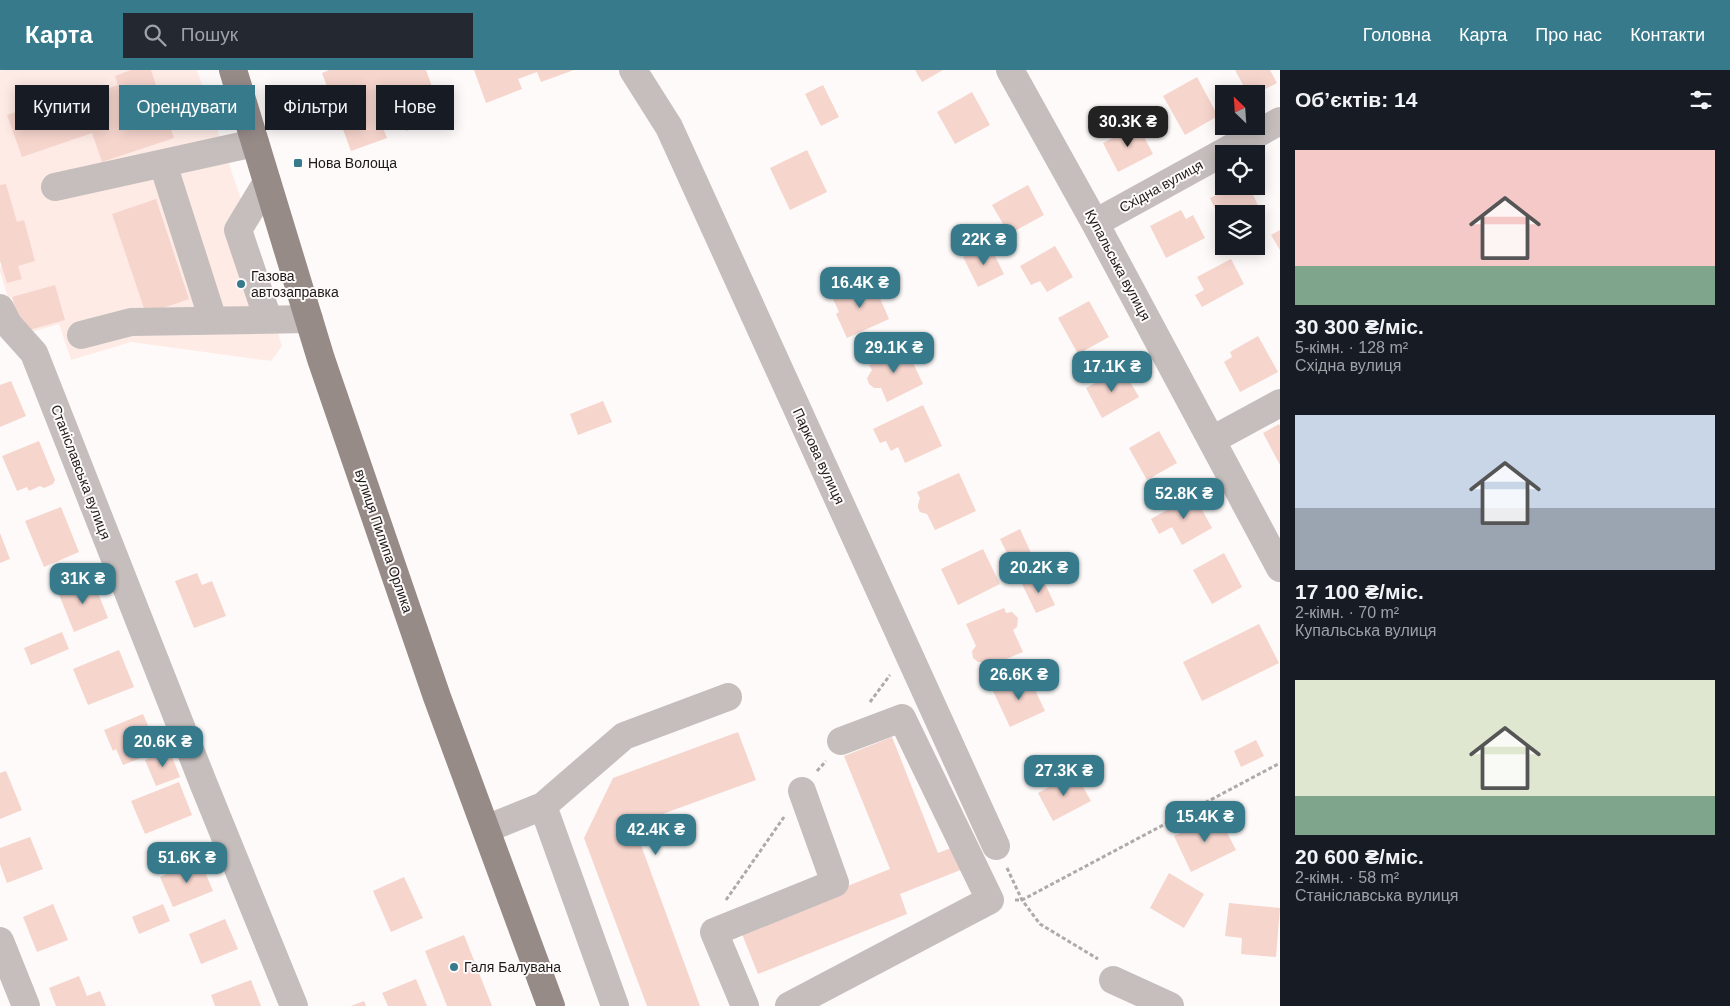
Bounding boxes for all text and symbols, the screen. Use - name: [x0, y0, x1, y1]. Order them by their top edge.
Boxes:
- search box: [123, 13, 473, 58]
- text: Карта: [25, 21, 93, 48]
- icon: search: [141, 21, 169, 49]
- text: Пошук: [181, 24, 238, 45]
- text: Головна: [1363, 25, 1431, 45]
- text: Карта: [1459, 25, 1507, 45]
- text: Про нас: [1535, 25, 1602, 45]
- text: Контакти: [1630, 25, 1705, 45]
- chip: Купити: [15, 85, 109, 130]
- chip: Орендувати: [119, 85, 255, 130]
- chip: Фільтри: [265, 85, 366, 130]
- chip: Нове: [376, 85, 454, 130]
- north arrow: [1215, 85, 1265, 135]
- map controls: [1215, 85, 1265, 255]
- icon: filters: [1687, 86, 1715, 114]
- text: Об’єктів: 14: [1295, 88, 1417, 111]
- pin: 30.3K ₴: [1082, 106, 1174, 148]
- text: 30.3K ₴: [1099, 113, 1157, 130]
- button: locate: [1215, 145, 1265, 195]
- place label: Нова Волоща: [308, 155, 397, 171]
- street label: Східна вулиця: [1116, 156, 1206, 216]
- marker: Нова Волоща: [292, 157, 304, 169]
- icon: home: [1460, 183, 1550, 273]
- button: layers: [1215, 205, 1265, 255]
- street label: Купальська вулиця: [1082, 207, 1154, 323]
- pin: 22K ₴: [949, 224, 1019, 266]
- text: 22K ₴: [962, 231, 1006, 248]
- pin: 16.4K ₴: [814, 266, 906, 309]
- place label: Газова автозаправка: [251, 268, 339, 300]
- text: 16.4K ₴: [831, 274, 889, 291]
- marker: Газова автозаправка: [235, 278, 247, 290]
- text: 30 300 ₴/міс.: [1295, 315, 1424, 338]
- pin: 29.1K ₴: [848, 332, 940, 374]
- text: 29.1K ₴: [865, 339, 923, 356]
- text: 5-кімн. · 128 m²: [1295, 339, 1408, 356]
- pin: 17.1K ₴: [1066, 350, 1158, 393]
- text: Східна вулиця: [1295, 357, 1402, 374]
- text: 17.1K ₴: [1083, 358, 1141, 375]
- street label: Станіславська вулиця: [48, 402, 114, 542]
- street label: Паркова вулиця: [790, 405, 848, 507]
- icon: home: [1460, 448, 1550, 538]
- street label: вулиця Пилипа Орлика: [352, 467, 416, 615]
- pin: 52.8K ₴: [1138, 478, 1230, 520]
- text: 52.8K ₴: [1155, 485, 1213, 502]
- pin: 20.2K ₴: [993, 552, 1085, 594]
- text: 20.2K ₴: [1010, 559, 1068, 576]
- pin: 31K ₴: [48, 562, 118, 605]
- text: 31K ₴: [61, 570, 105, 587]
- text: 17 100 ₴/міс.: [1295, 580, 1424, 603]
- text: 2-кімн. · 70 m²: [1295, 604, 1399, 621]
- text: Купальська вулиця: [1295, 622, 1436, 639]
- pin: 26.6K ₴: [973, 658, 1065, 701]
- text: 26.6K ₴: [990, 666, 1048, 683]
- icon: home: [1460, 713, 1550, 803]
- pin: 20.6K ₴: [117, 726, 209, 768]
- text: 20.6K ₴: [134, 733, 192, 750]
- pin: 27.3K ₴: [1018, 754, 1110, 797]
- text: 27.3K ₴: [1035, 762, 1093, 779]
- pin: 15.4K ₴: [1159, 800, 1251, 843]
- text: 15.4K ₴: [1176, 808, 1234, 825]
- pin: 42.4K ₴: [610, 814, 702, 856]
- text: 42.4K ₴: [627, 821, 685, 838]
- pin: 51.6K ₴: [141, 842, 233, 884]
- text: 20 600 ₴/міс.: [1295, 845, 1424, 868]
- text: 51.6K ₴: [158, 849, 216, 866]
- text: 2-кімн. · 58 m²: [1295, 869, 1399, 886]
- text: Станіславська вулиця: [1295, 887, 1458, 904]
- place label: Галя Балувана: [464, 959, 561, 975]
- marker: Галя Балувана: [448, 961, 460, 973]

